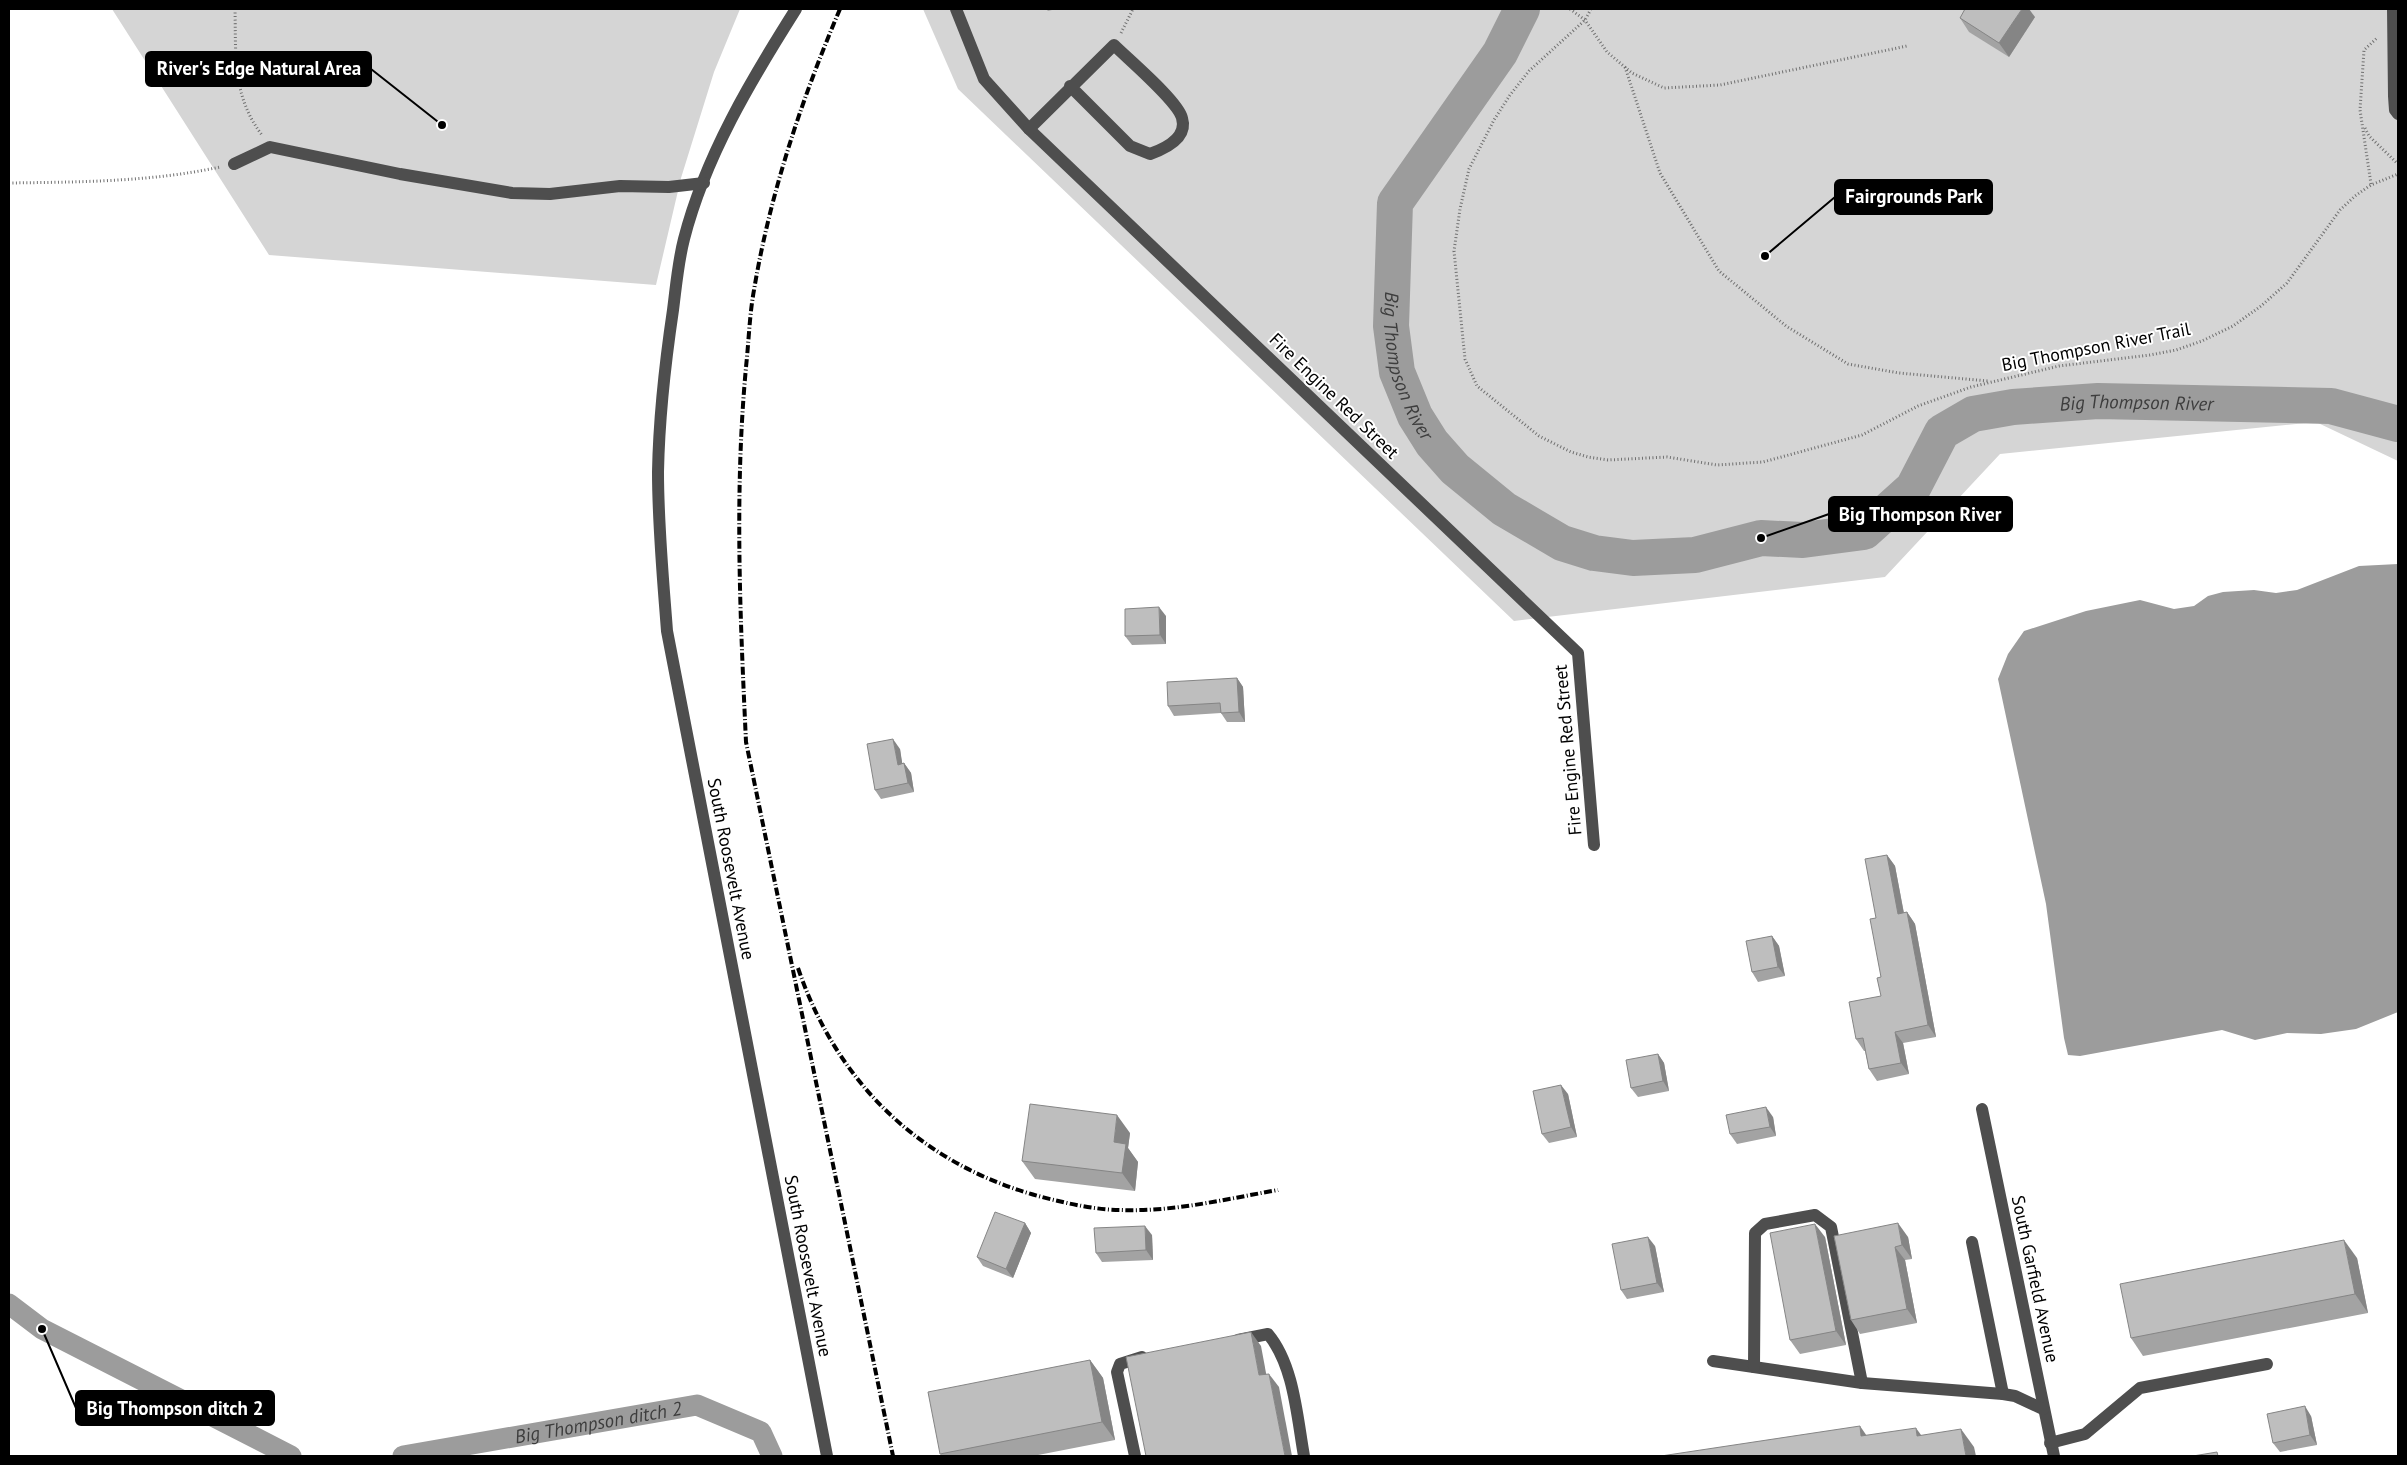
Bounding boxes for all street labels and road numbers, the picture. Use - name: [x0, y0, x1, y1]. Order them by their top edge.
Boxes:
- street label: Big Thompson River Trail: [2000, 317, 2193, 376]
- street label: Fire Engine Red Street: [1265, 328, 1404, 463]
- street label: Fire Engine Red Street: [1549, 664, 1586, 836]
- street label: South Roosevelt Avenue: [703, 776, 760, 962]
- street label: South Roosevelt Avenue: [780, 1173, 837, 1359]
- street label: South Garfield Avenue: [2007, 1193, 2064, 1364]

